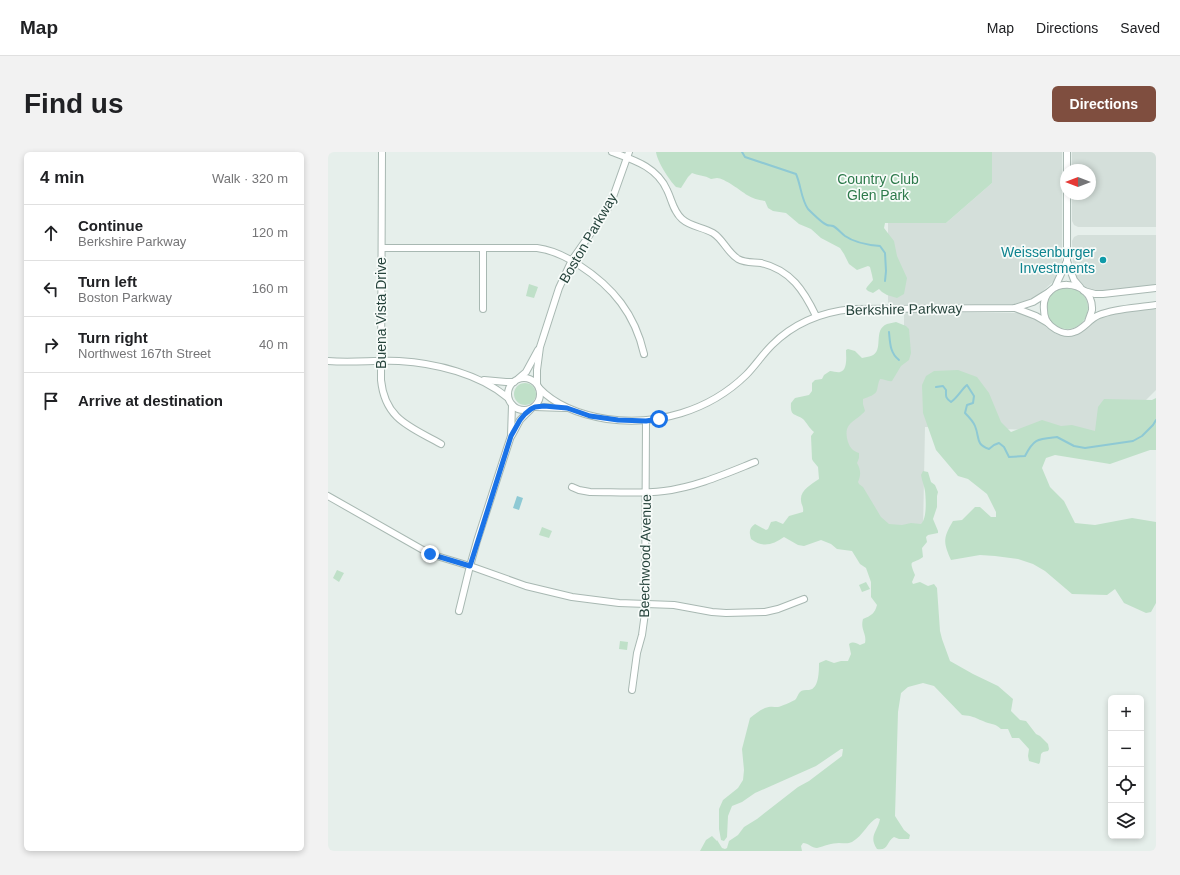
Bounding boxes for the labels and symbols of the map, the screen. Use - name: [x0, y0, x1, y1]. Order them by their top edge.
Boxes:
- north arrow: [1060, 164, 1096, 200]
- park label: Country Club Glen Park: [837, 171, 919, 203]
- street label: Boston Parkway: [556, 190, 620, 286]
- place label: Weissenburger Investments: [1001, 244, 1095, 276]
- marker: Weissenburger Investments: [1098, 255, 1108, 265]
- street label: Buena Vista Drive: [373, 257, 389, 369]
- street label: Berkshire Parkway: [846, 300, 962, 318]
- route start: [650, 410, 668, 428]
- street label: Beechwood Avenue: [636, 494, 654, 618]
- route end: [421, 545, 439, 563]

